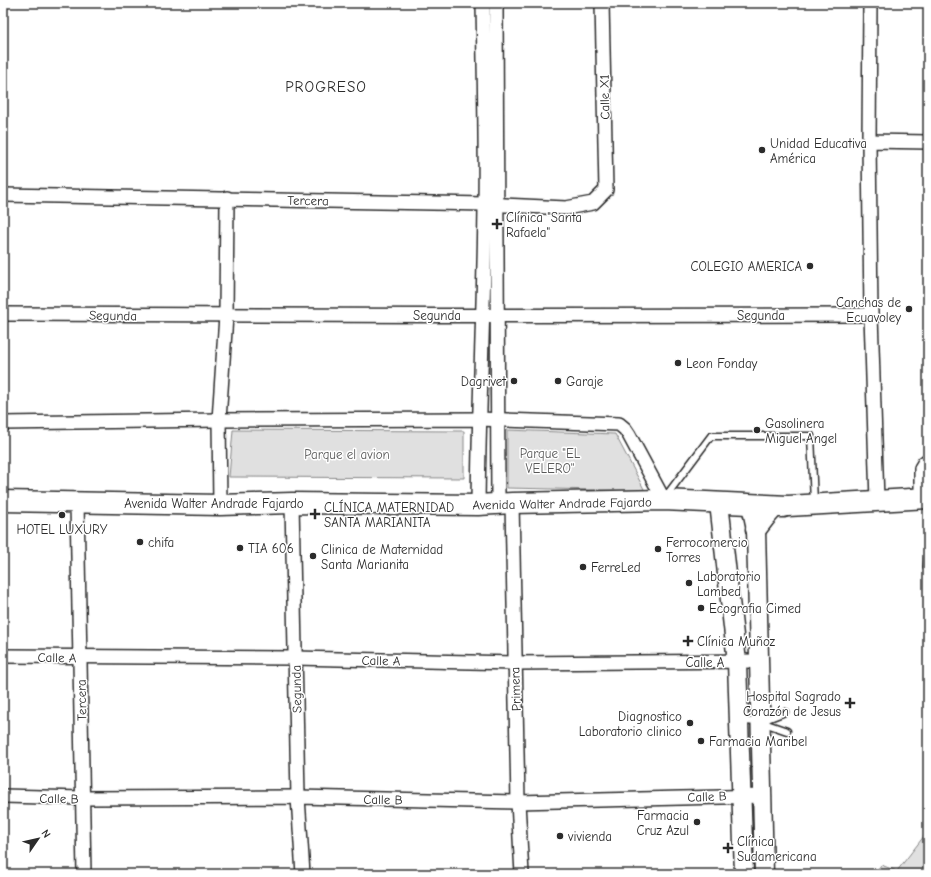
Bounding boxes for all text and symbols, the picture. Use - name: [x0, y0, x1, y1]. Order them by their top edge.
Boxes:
- street label: Calle X1: [597, 74, 612, 120]
- district label: PROGRESO: [285, 78, 367, 96]
- place label: Unidad Educativa América: [770, 136, 867, 166]
- marker: Unidad Educativa América: [757, 145, 767, 155]
- street label: Tercera: [287, 193, 329, 208]
- place label: Clínica "Santa Rafaela": [506, 210, 582, 240]
- marker: Clínica "Santa Rafaela": [491, 218, 503, 230]
- place label: COLEGIO AMERICA: [690, 259, 802, 274]
- marker: COLEGIO AMERICA: [805, 261, 815, 271]
- place label: Canchas de Ecuavoley: [836, 295, 901, 325]
- marker: Canchas de Ecuavoley: [904, 304, 914, 314]
- street label: Segunda: [89, 308, 137, 323]
- street label: Segunda: [413, 308, 461, 323]
- street label: Segunda: [737, 308, 785, 323]
- place label: Leon Fonday: [686, 356, 758, 371]
- marker: Leon Fonday: [673, 358, 683, 368]
- place label: Dagrivet: [461, 374, 507, 389]
- place label: Garaje: [566, 374, 604, 389]
- marker: Dagrivet: [509, 376, 519, 386]
- marker: Garaje: [553, 376, 563, 386]
- place label: Gasolinera Miguel Angel: [765, 416, 837, 446]
- marker: Gasolinera Miguel Angel: [752, 425, 762, 435]
- park label: Parque "EL VELERO": [520, 446, 581, 476]
- park label: Parque el avion: [304, 447, 390, 462]
- street label: Avenida Walter Andrade Fajardo: [472, 494, 652, 513]
- street label: Avenida Walter Andrade Fajardo: [124, 496, 304, 511]
- place label: CLÍNICA MATERNIDAD SANTA MARIANITA: [324, 499, 454, 530]
- marker: CLÍNICA MATERNIDAD SANTA MARIANITA: [309, 508, 321, 520]
- marker: HOTEL LUXURY: [57, 510, 67, 520]
- place label: HOTEL LUXURY: [16, 522, 108, 537]
- place label: chifa: [148, 535, 174, 550]
- place label: Ferrocomercio Torres: [666, 535, 748, 565]
- marker: chifa: [135, 537, 145, 547]
- place label: TIA 606: [248, 541, 294, 556]
- place label: Clinica de Maternidad Santa Marianita: [321, 542, 443, 572]
- marker: TIA 606: [235, 543, 245, 553]
- marker: Ferrocomercio Torres: [653, 544, 663, 554]
- marker: Clinica de Maternidad Santa Marianita: [308, 551, 318, 561]
- place label: FerreLed: [591, 560, 641, 575]
- marker: FerreLed: [578, 562, 588, 572]
- place label: Laboratorio Lambed: [697, 569, 761, 599]
- marker: Laboratorio Lambed: [684, 578, 694, 588]
- place label: Ecografia Cimed: [709, 601, 801, 616]
- marker: Ecografia Cimed: [696, 603, 706, 613]
- place label: Clínica Muñoz: [697, 634, 775, 649]
- marker: Clínica Muñoz: [682, 635, 694, 647]
- street label: Calle A: [37, 650, 77, 665]
- street label: Calle A: [361, 653, 401, 668]
- street label: Calle A: [686, 655, 725, 670]
- street label: Segunda: [289, 665, 304, 713]
- street label: Primera: [507, 667, 524, 711]
- street label: Tercera: [74, 679, 89, 721]
- place label: Hospital Sagrado Corazón de Jesus: [743, 689, 841, 719]
- marker: Hospital Sagrado Corazón de Jesus: [844, 697, 856, 709]
- place label: Diagnostico Laboratorio clinico: [579, 709, 682, 739]
- marker: Diagnostico Laboratorio clinico: [685, 718, 695, 728]
- place label: Farmacia Maribel: [709, 734, 807, 749]
- marker: Farmacia Maribel: [696, 736, 706, 746]
- street label: Calle B: [687, 788, 727, 805]
- street label: Calle B: [39, 791, 79, 806]
- street label: Calle B: [363, 792, 403, 807]
- place label: Farmacia Cruz Azul: [637, 808, 689, 838]
- marker: Farmacia Cruz Azul: [692, 817, 702, 827]
- north arrow: [18, 819, 58, 859]
- text: N: [38, 827, 53, 840]
- place label: vivienda: [567, 829, 612, 844]
- marker: vivienda: [555, 831, 565, 841]
- place label: Clínica Sudamericana: [737, 834, 817, 864]
- marker: Clínica Sudamericana: [722, 842, 734, 854]

